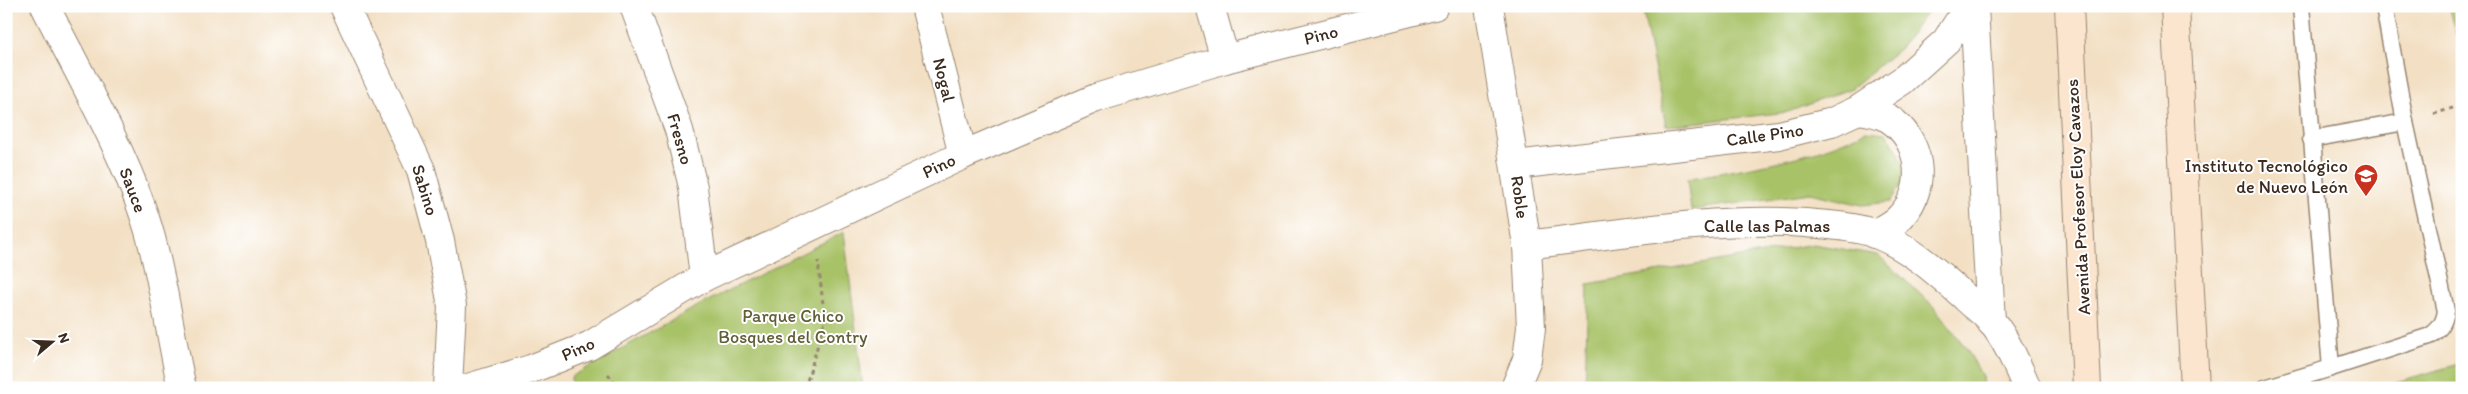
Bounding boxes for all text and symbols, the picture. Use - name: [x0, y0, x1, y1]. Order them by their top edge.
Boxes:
- street label: Pino: [1302, 20, 1340, 50]
- street label: Nogal: [928, 56, 960, 104]
- street label: Avenida Profesor Eloy Cavazos: [2061, 78, 2095, 316]
- street label: Fresno: [662, 111, 698, 167]
- street label: Calle Pino: [1725, 119, 1805, 151]
- street label: Pino: [919, 149, 959, 183]
- place label: Instituto Tecnológico de Nuevo León: [2185, 155, 2348, 198]
- street label: Sabino: [407, 162, 443, 218]
- school or university icon: Instituto Tecnológico de Nuevo León: [2353, 163, 2379, 197]
- street label: Sauce: [114, 164, 152, 216]
- street label: Roble: [1506, 174, 1534, 220]
- street label: Calle las Palmas: [1704, 215, 1830, 237]
- park label: Parque Chico Bosques del Contry: [718, 305, 868, 348]
- north arrow: [28, 316, 78, 366]
- text: N: [54, 331, 73, 345]
- street label: Pino: [558, 332, 598, 366]

